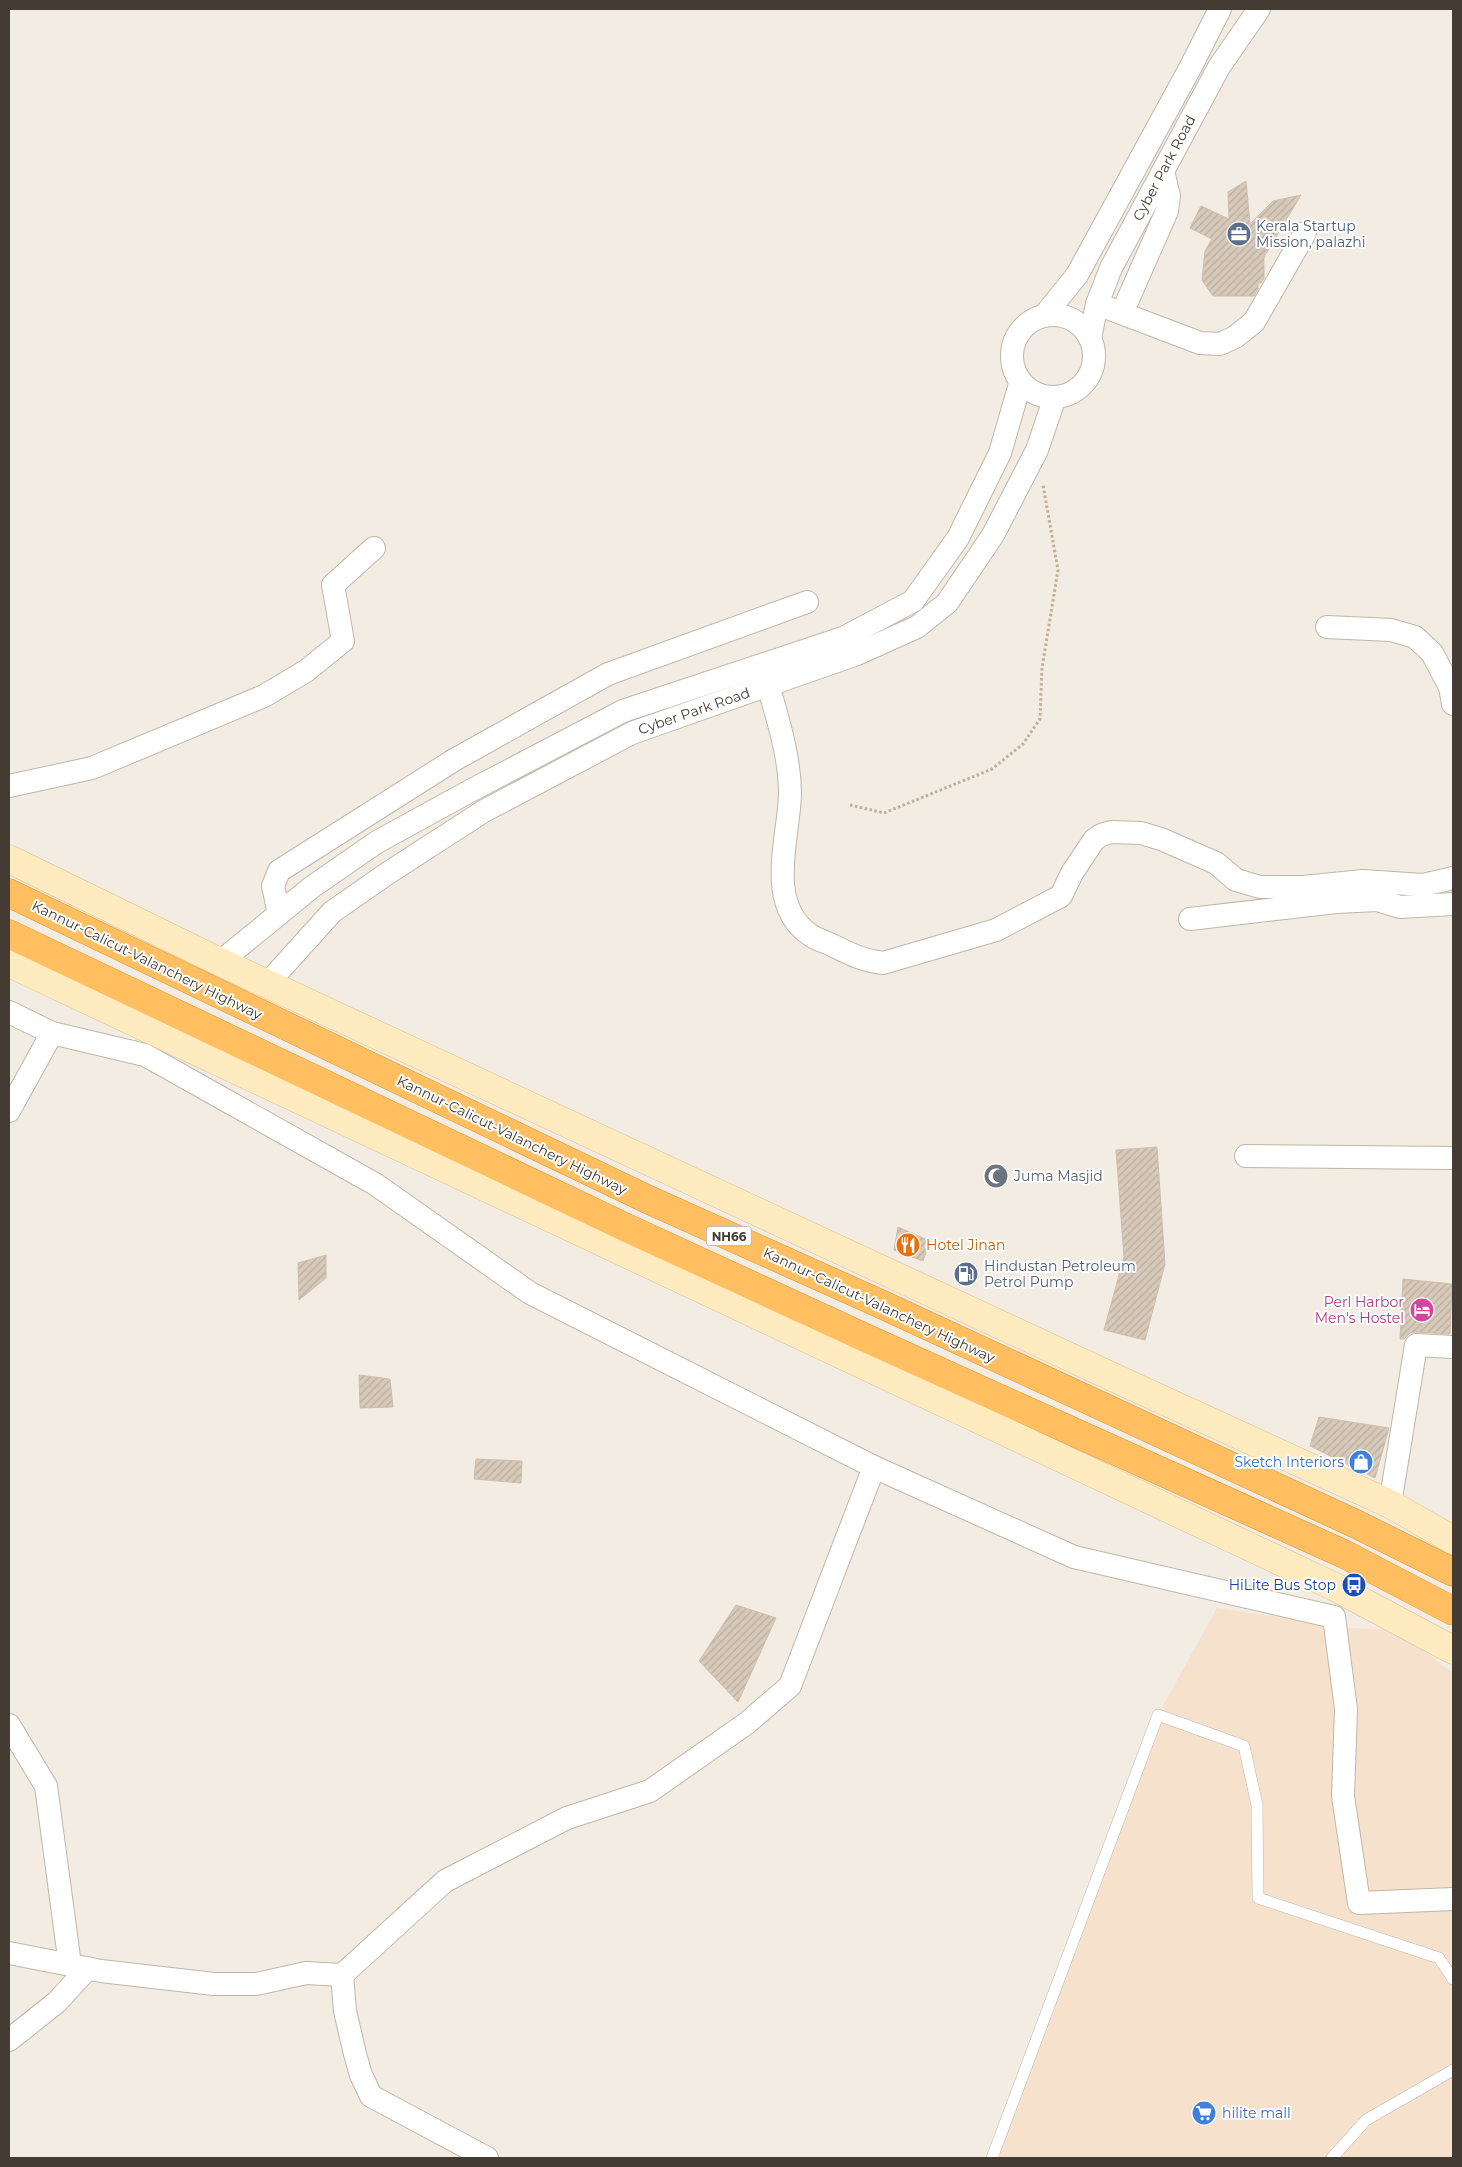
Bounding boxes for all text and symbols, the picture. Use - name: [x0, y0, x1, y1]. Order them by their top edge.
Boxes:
- street label: Cyber Park Road: [1129, 112, 1199, 224]
- place label: Kerala Startup Mission, palazhi: [1256, 217, 1366, 251]
- office icon: Kerala Startup Mission, palazhi: [1226, 221, 1252, 247]
- street label: Cyber Park Road: [636, 683, 752, 739]
- street label: Kannur-Calicut-Valanchery Highway: [29, 896, 265, 1024]
- street label: Kannur-Calicut-Valanchery Highway: [394, 1071, 630, 1199]
- mosque icon: Juma Masjid: [983, 1163, 1009, 1189]
- place label: Juma Masjid: [1013, 1167, 1103, 1185]
- road number: NH66: [706, 1226, 752, 1246]
- restaurant icon: Hotel Jinan: [895, 1232, 921, 1258]
- place label: Hotel Jinan: [926, 1236, 1005, 1254]
- street label: Kannur-Calicut-Valanchery Highway: [760, 1243, 998, 1367]
- place label: Hindustan Petroleum Petrol Pump: [984, 1257, 1136, 1291]
- fuel station icon: Hindustan Petroleum Petrol Pump: [953, 1261, 979, 1287]
- place label: Perl Harbor Men's Hostel: [1315, 1293, 1404, 1327]
- hotel icon: Perl Harbor Men's Hostel: [1409, 1297, 1435, 1323]
- shop icon: Sketch Interiors: [1348, 1449, 1374, 1475]
- place label: Sketch Interiors: [1234, 1453, 1344, 1471]
- bus stop icon: HiLite Bus Stop: [1341, 1572, 1367, 1598]
- place label: HiLite Bus Stop: [1229, 1576, 1336, 1594]
- supermarket icon: hilite mall: [1191, 2100, 1217, 2126]
- place label: hilite mall: [1222, 2104, 1291, 2122]

